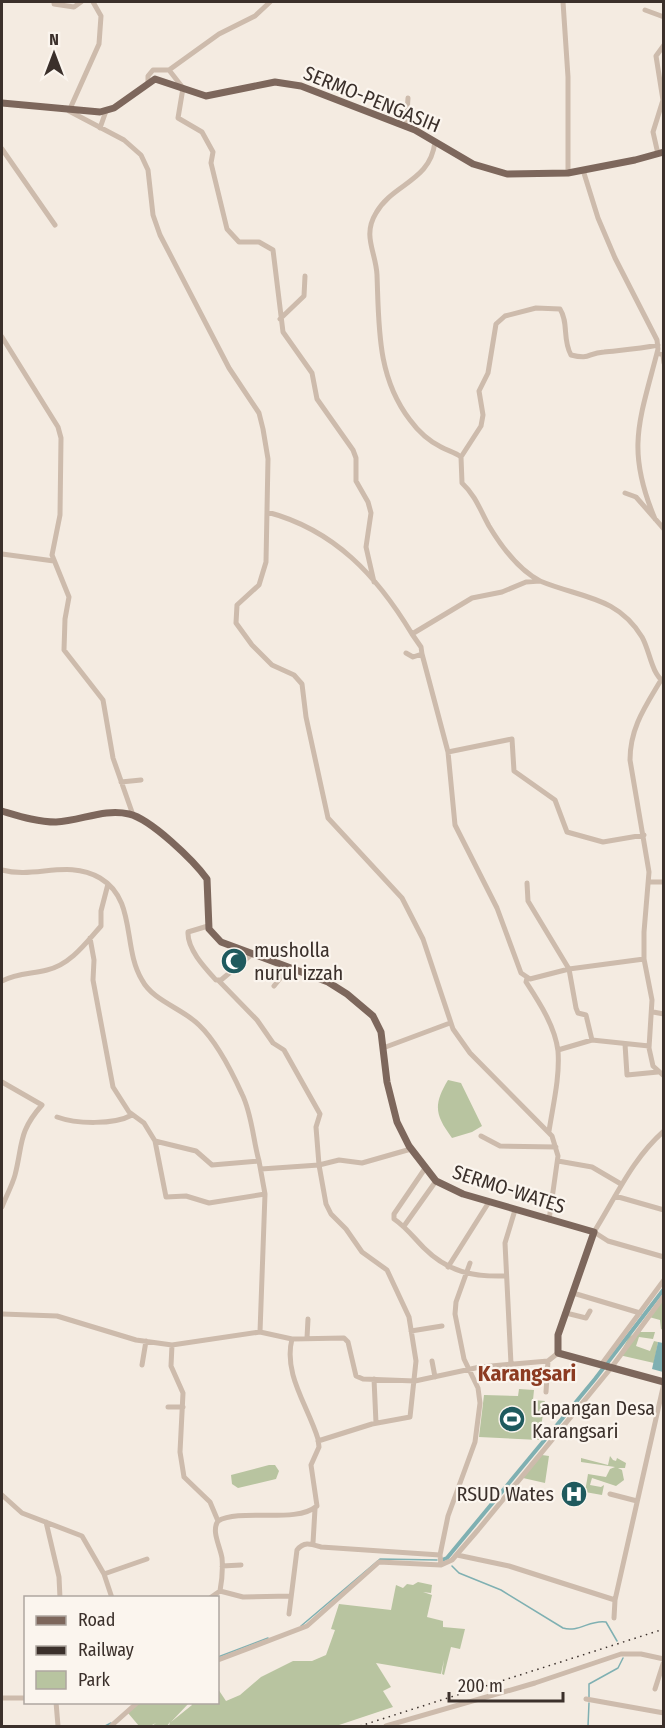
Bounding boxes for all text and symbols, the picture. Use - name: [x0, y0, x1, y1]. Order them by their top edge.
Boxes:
- north arrow: [24, 24, 84, 84]
- text: N: [49, 30, 59, 49]
- street label: SERMO-PENGASIH: [300, 61, 444, 137]
- place label: musholla nurul izzah: [254, 938, 343, 985]
- mosque icon: musholla nurul izzah: [219, 946, 249, 976]
- street label: SERMO-WATES: [450, 1160, 568, 1219]
- district label: Karangsari: [478, 1360, 576, 1387]
- place label: Lapangan Desa Karangsari: [532, 1396, 655, 1443]
- sports icon: Lapangan Desa Karangsari: [497, 1404, 527, 1434]
- hospital icon: RSUD Wates: [559, 1479, 589, 1509]
- place label: RSUD Wates: [456, 1482, 554, 1506]
- legend: [24, 1596, 219, 1704]
- text: Road: [78, 1609, 115, 1631]
- text: Railway: [78, 1639, 134, 1661]
- scale bar: [449, 1665, 563, 1703]
- text: Park: [78, 1669, 111, 1691]
- text: 200 m: [458, 1675, 503, 1697]

